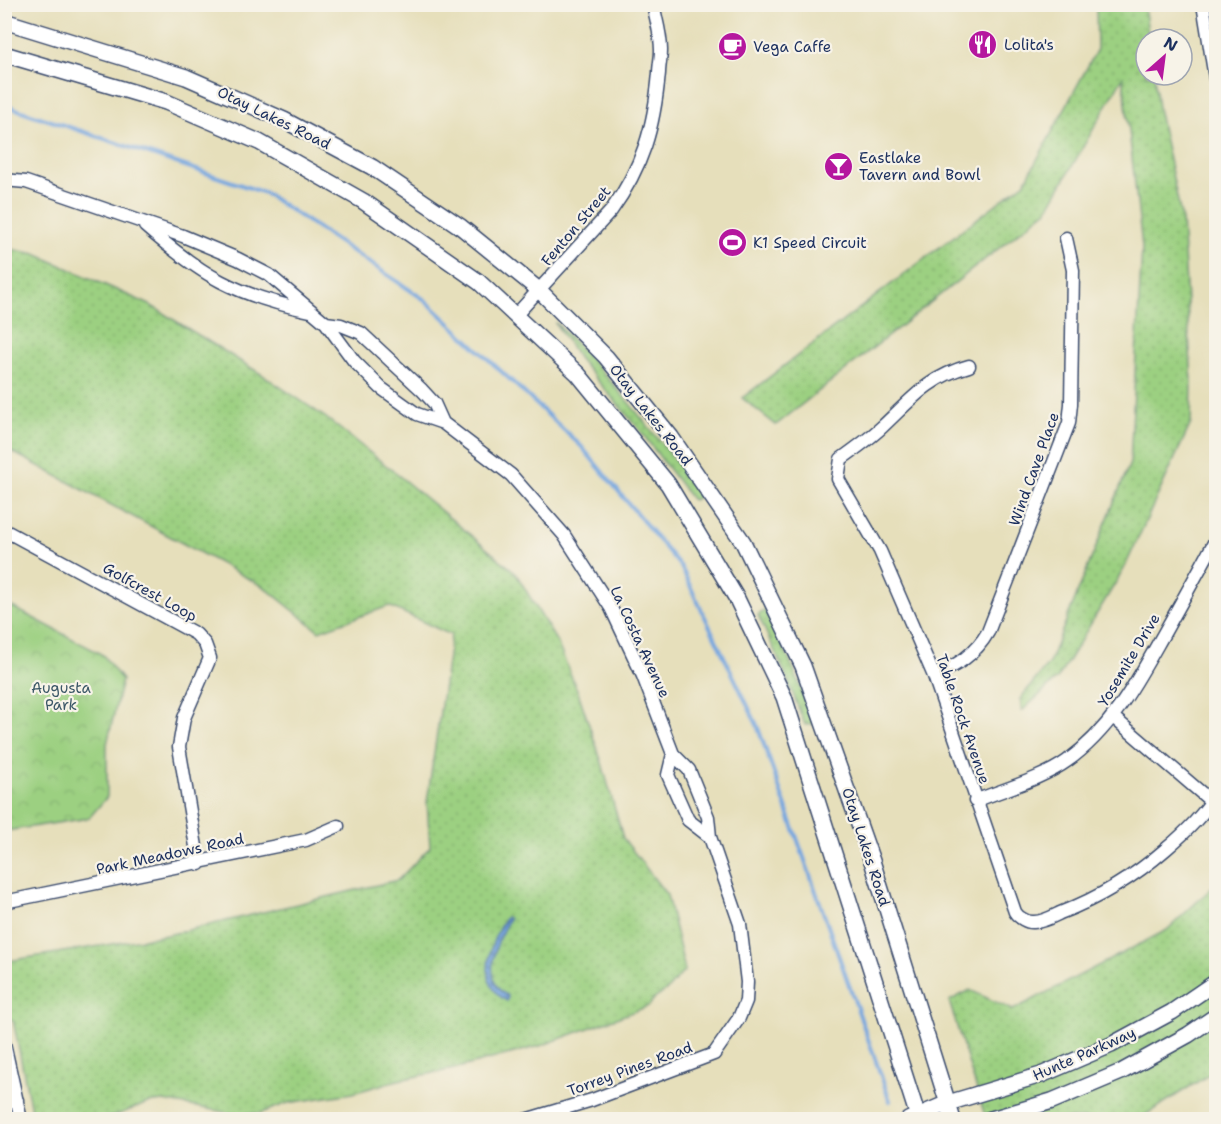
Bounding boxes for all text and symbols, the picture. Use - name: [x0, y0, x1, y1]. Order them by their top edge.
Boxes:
- north arrow: [1134, 27, 1194, 87]
- restaurant icon: Lolita's: [967, 29, 999, 61]
- cafe icon: Vega Caffe: [716, 31, 748, 63]
- text: N: [1160, 32, 1181, 56]
- place label: Lolita's: [1004, 35, 1054, 55]
- place label: Vega Caffe: [753, 37, 831, 57]
- street label: Otay Lakes Road: [214, 82, 334, 154]
- place label: Eastlake Tavern and Bowl: [859, 148, 981, 185]
- bar icon: Eastlake Tavern and Bowl: [822, 151, 854, 183]
- street label: Fenton Street: [537, 182, 615, 270]
- sports icon: K1 Speed Circuit: [716, 227, 748, 259]
- place label: K1 Speed Circuit: [753, 233, 867, 253]
- street label: Otay Lakes Road: [605, 360, 697, 470]
- street label: Wind Cave Place: [1004, 409, 1064, 529]
- street label: Golfcrest Loop: [99, 558, 201, 626]
- street label: La Costa Avenue: [605, 583, 675, 701]
- street label: Yosemite Drive: [1093, 610, 1165, 710]
- street label: Table Rock Avenue: [931, 651, 995, 787]
- park label: Augusta Park: [31, 678, 92, 715]
- street label: Otay Lakes Road: [837, 785, 895, 909]
- street label: Park Meadows Road: [94, 828, 246, 879]
- street label: Hunte Parkway: [1029, 1022, 1139, 1086]
- street label: Torrey Pines Road: [565, 1037, 696, 1101]

